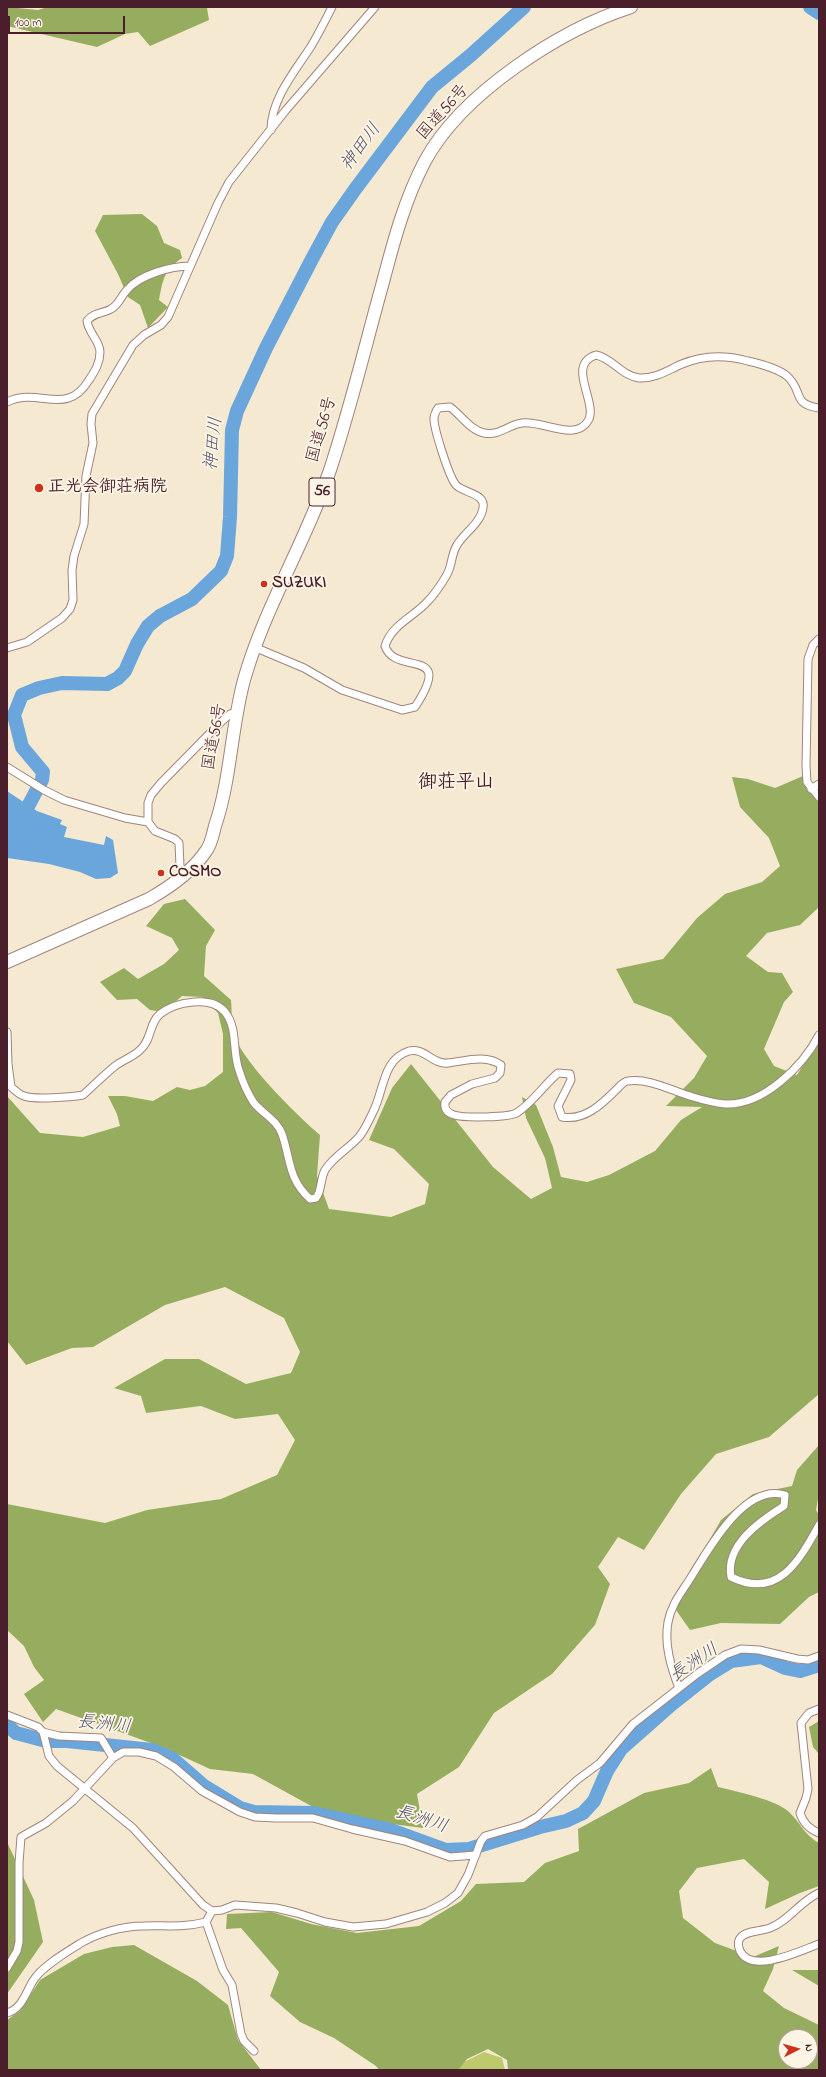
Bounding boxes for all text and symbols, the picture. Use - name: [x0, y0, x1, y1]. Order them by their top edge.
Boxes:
- scale bar: [10, 8, 127, 34]
- text: 100 m: [15, 14, 42, 32]
- street label: 国道56号: [414, 81, 474, 145]
- water label: 神田川: [337, 120, 387, 176]
- street label: 国道56号: [304, 394, 342, 466]
- water label: 神田川: [201, 416, 229, 472]
- place label: 正光会御荘病院: [48, 478, 167, 498]
- road number: 56: [309, 478, 335, 506]
- marker: 正光会御荘病院: [33, 482, 45, 494]
- place label: SUZUKI: [272, 574, 326, 594]
- marker: SUZUKI: [259, 579, 269, 589]
- street label: 国道56号: [200, 702, 232, 772]
- district label: 御荘平山: [418, 773, 494, 795]
- place label: COSMO: [169, 863, 221, 883]
- marker: COSMO: [156, 868, 166, 878]
- water label: 長洲川: [667, 1640, 723, 1688]
- water label: 長洲川: [76, 1712, 132, 1740]
- water label: 長洲川: [392, 1802, 450, 1840]
- north arrow: [778, 2029, 818, 2069]
- text: N: [801, 2043, 817, 2052]

